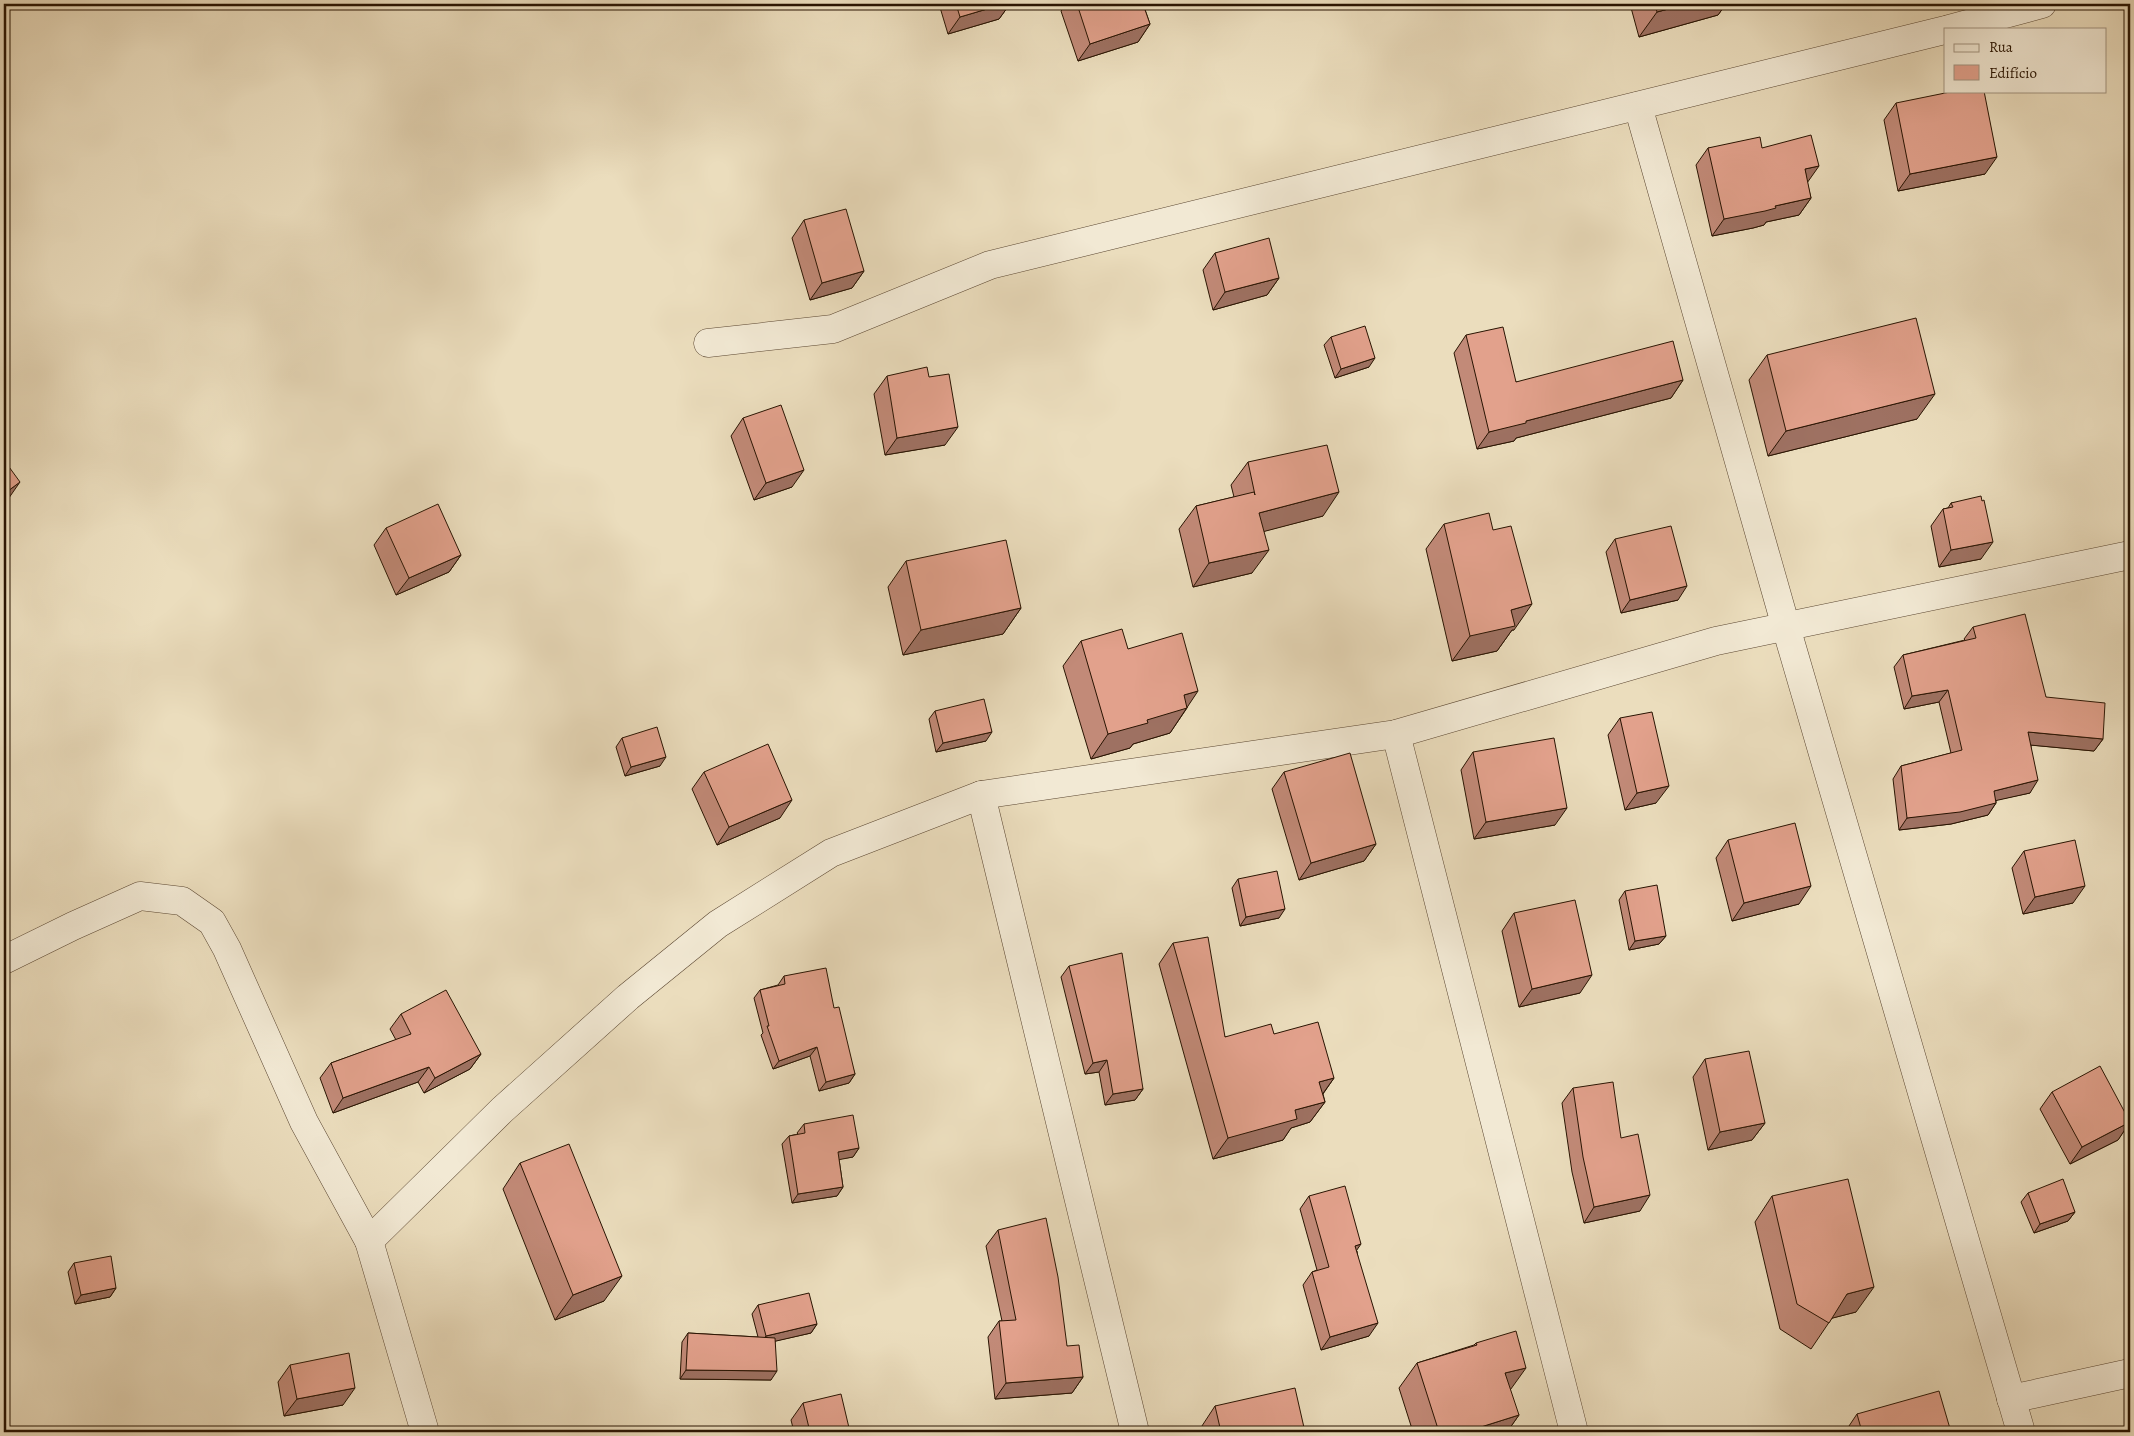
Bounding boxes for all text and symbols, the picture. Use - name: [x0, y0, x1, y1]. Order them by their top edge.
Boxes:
- legend: [1944, 28, 2106, 92]
- text: Rua: [1989, 37, 2013, 57]
- text: Edifício: [1989, 63, 2037, 83]

